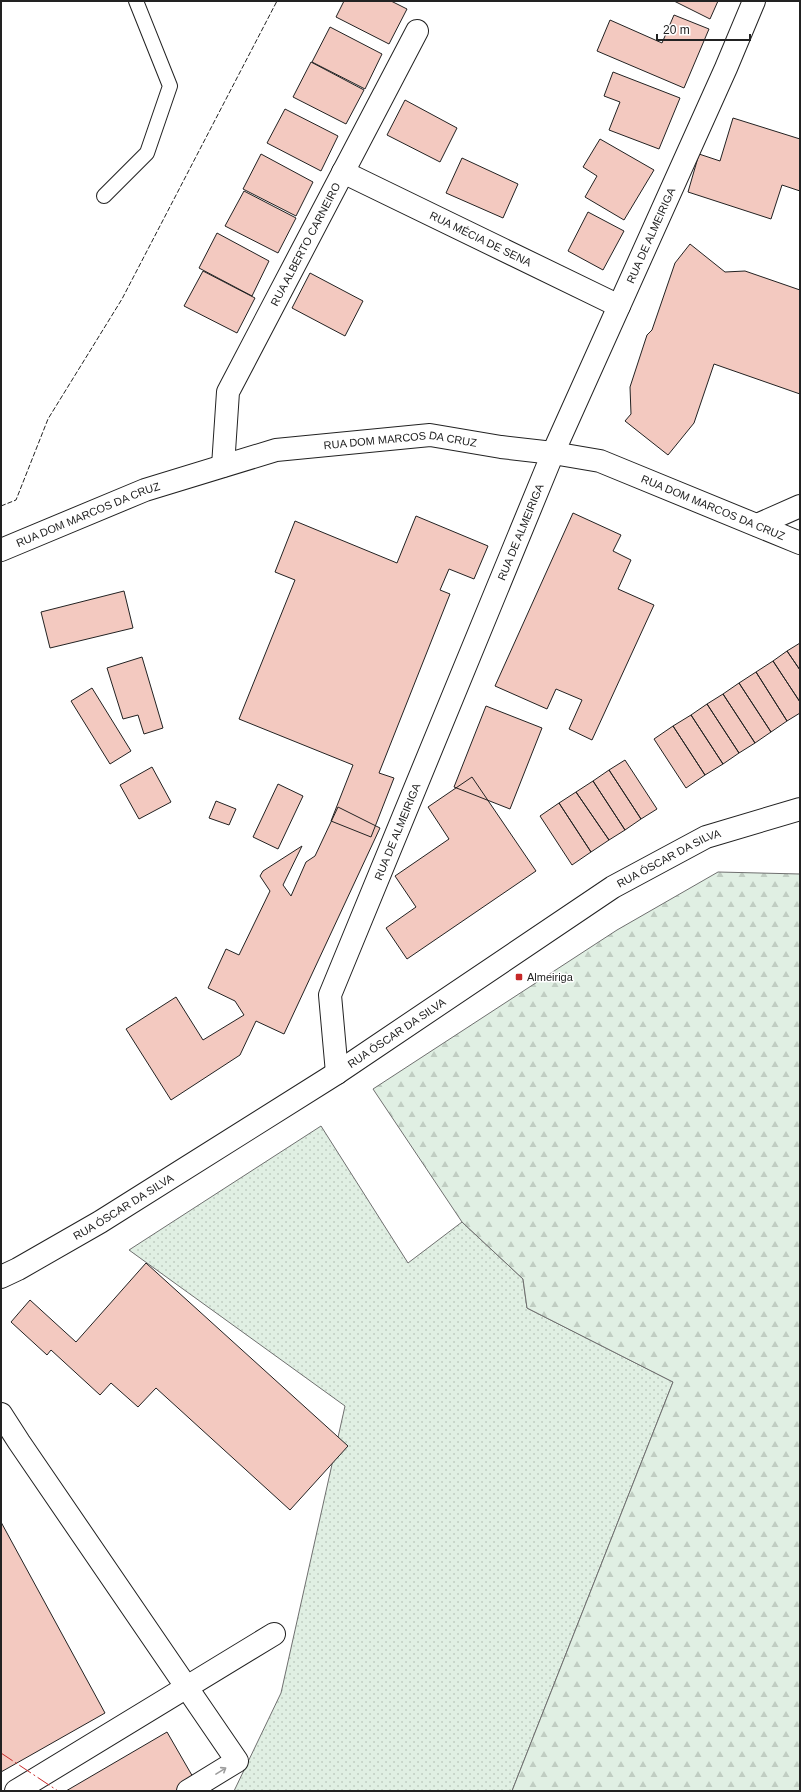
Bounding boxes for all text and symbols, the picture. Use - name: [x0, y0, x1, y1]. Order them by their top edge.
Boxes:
- scale bar: [657, 16, 750, 42]
- text: 20 m: [663, 23, 690, 37]
- street label: RUA ALBERTO CARNEIRO: [268, 180, 343, 308]
- street label: RUA DE ALMEIRIGA: [624, 185, 678, 285]
- street label: RUA MÉCIA DE SENA: [428, 209, 534, 269]
- street label: RUA DOM MARCOS DA CRUZ: [323, 429, 478, 451]
- street label: RUA DOM MARCOS DA CRUZ: [640, 473, 787, 542]
- street label: RUA DOM MARCOS DA CRUZ: [14, 480, 161, 549]
- street label: RUA DE ALMEIRIGA: [495, 481, 546, 582]
- street label: RUA DE ALMEIRIGA: [372, 781, 423, 882]
- street label: RUA ÓSCAR DA SILVA: [615, 827, 723, 890]
- place label: Almeiriga: [527, 971, 574, 983]
- marker: Almeiriga: [514, 972, 524, 982]
- street label: RUA ÓSCAR DA SILVA: [345, 995, 448, 1070]
- street label: RUA ÓSCAR DA SILVA: [71, 1171, 176, 1242]
- one-way arrow: [215, 1766, 227, 1774]

